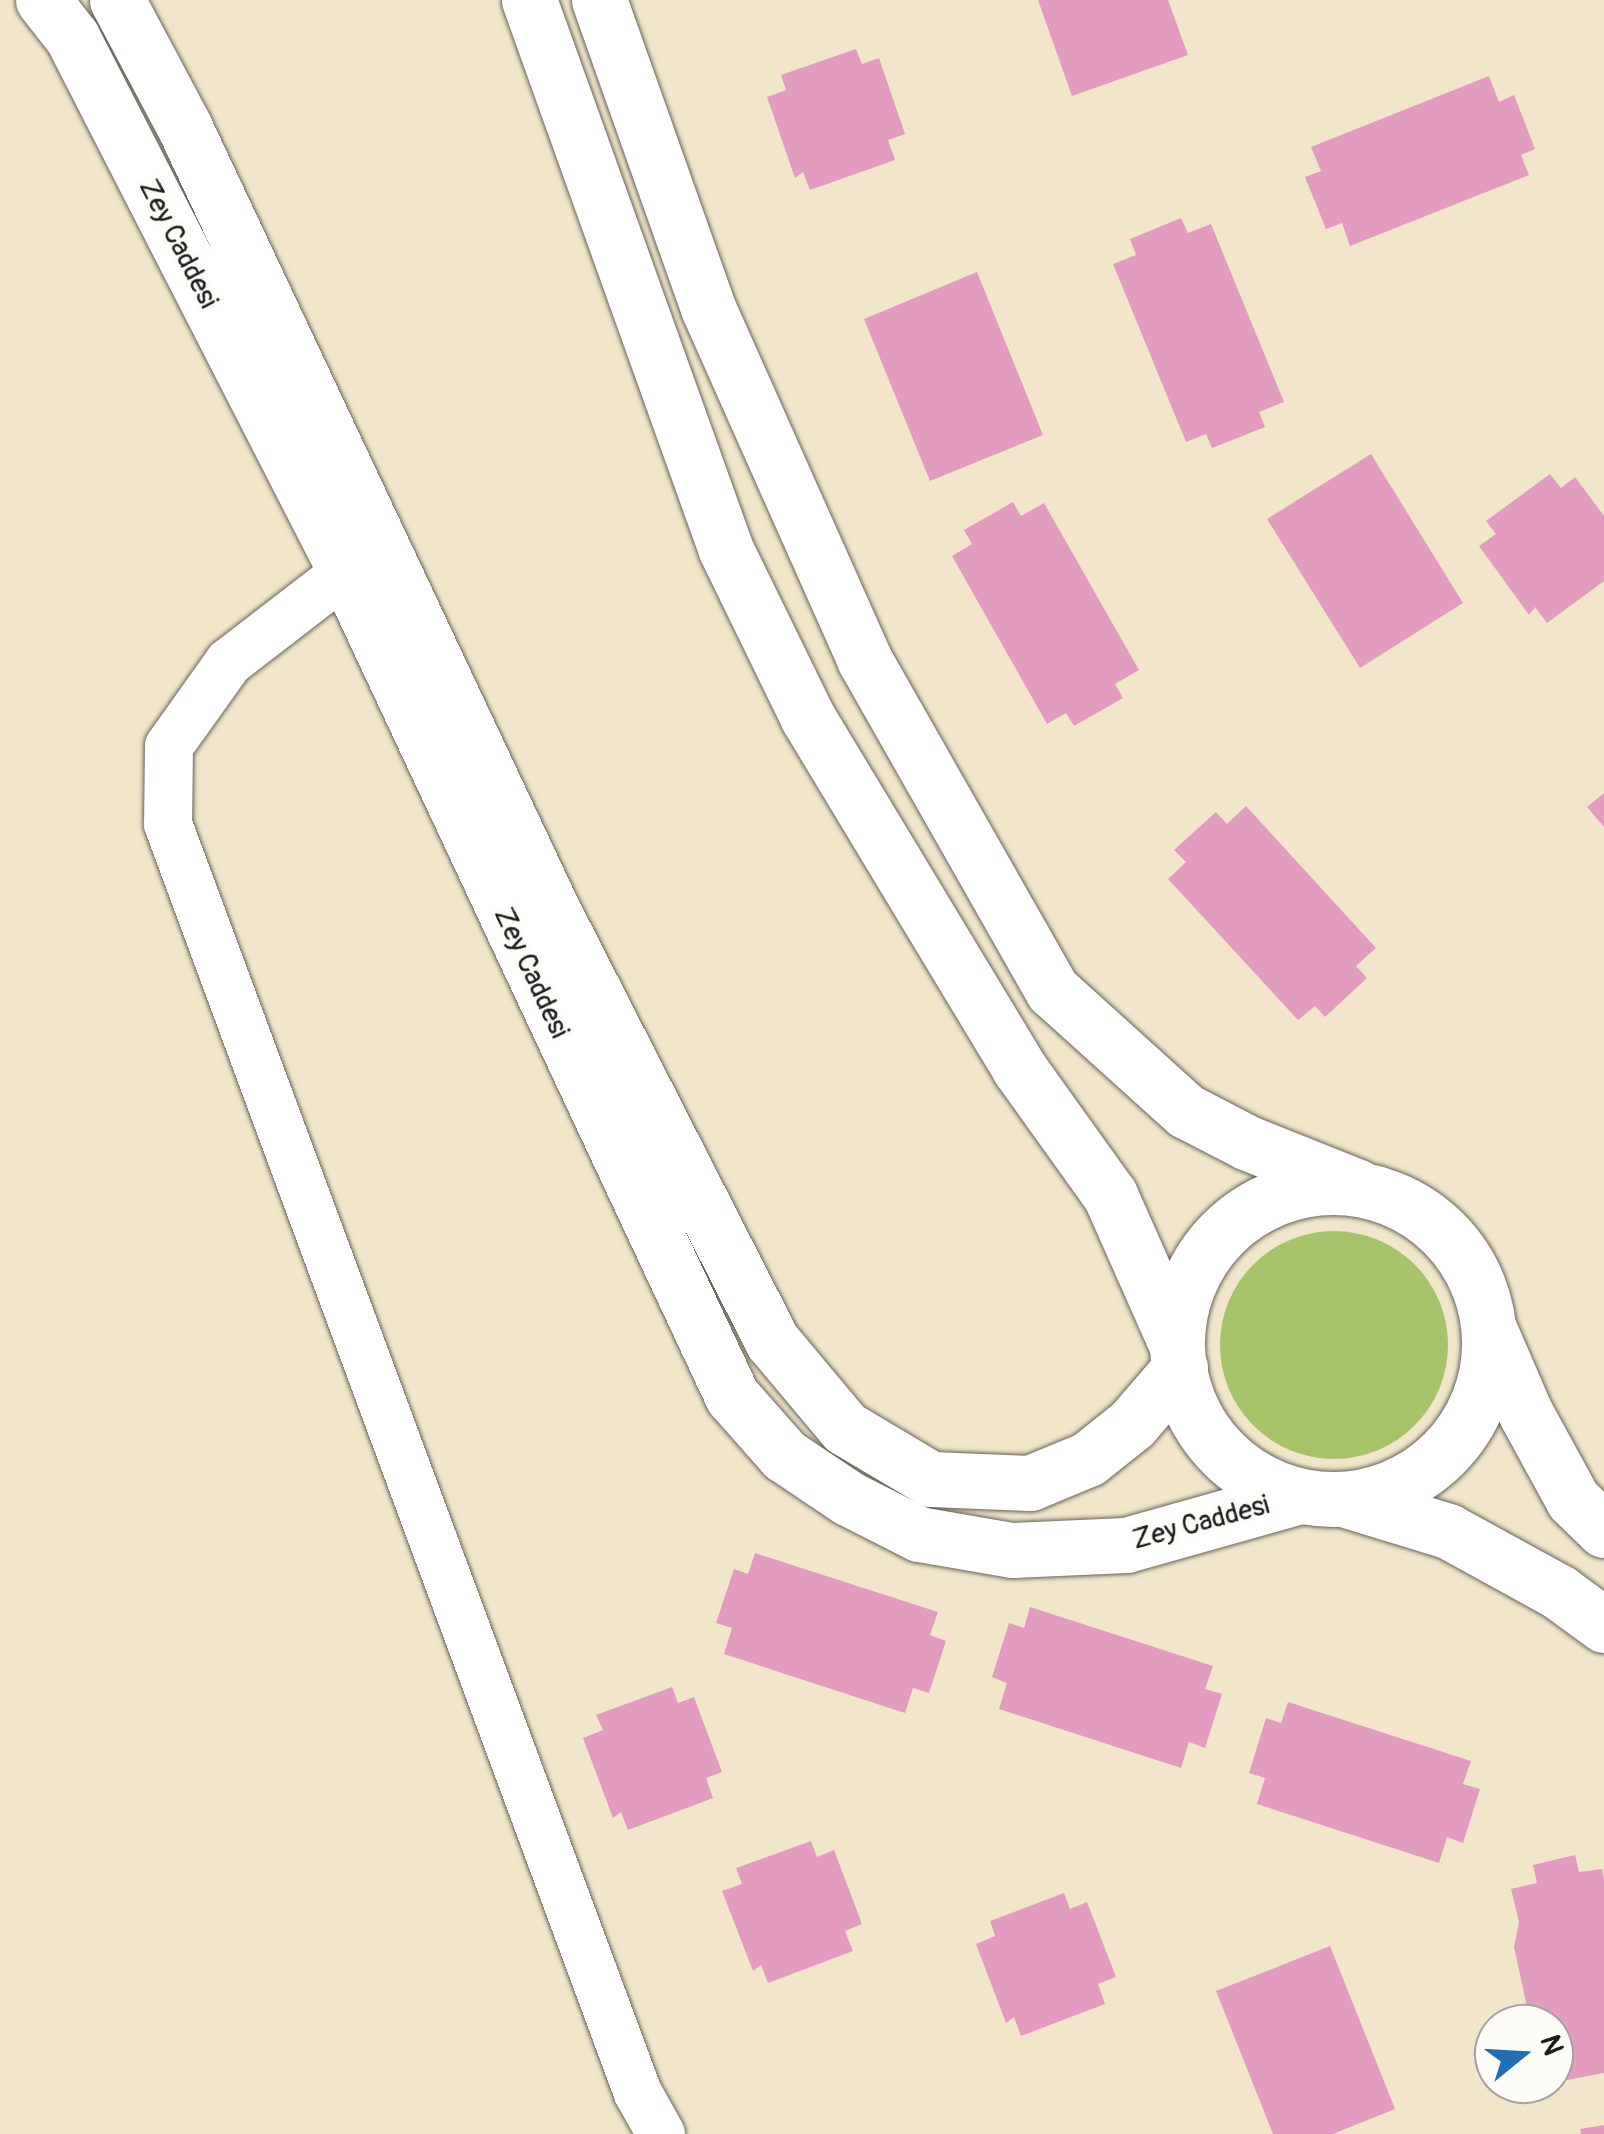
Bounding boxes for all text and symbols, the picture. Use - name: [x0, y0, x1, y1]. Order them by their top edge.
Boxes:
- street label: Zey Caddesi: [131, 174, 225, 314]
- street label: Zey Caddesi: [486, 902, 576, 1044]
- street label: Zey Caddesi: [1129, 1489, 1273, 1557]
- north arrow: [1474, 2004, 1574, 2104]
- text: N: [1532, 2031, 1571, 2060]

